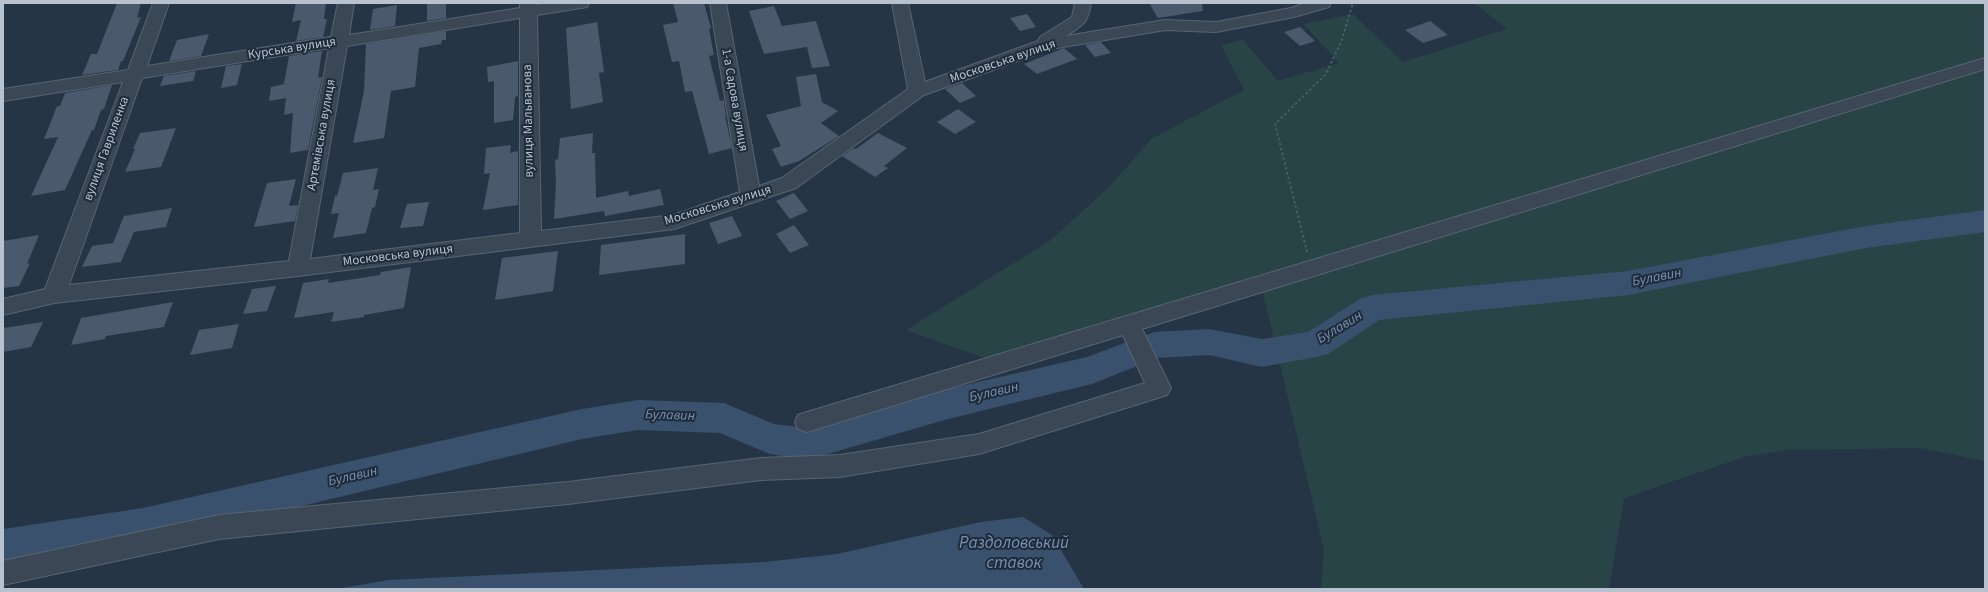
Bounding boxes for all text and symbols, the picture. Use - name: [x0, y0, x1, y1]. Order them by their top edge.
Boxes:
- street label: Курська вулиця: [247, 34, 337, 64]
- street label: Московська вулиця: [948, 37, 1058, 87]
- street label: 1-а Садова вулиця: [717, 47, 751, 153]
- street label: вулиця Мальванова: [520, 64, 538, 178]
- street label: Артемівська вулиця: [305, 78, 339, 192]
- street label: вулиця Гавриленка: [81, 95, 133, 203]
- street label: Московська вулиця: [663, 182, 773, 230]
- street label: Московська вулиця: [342, 242, 454, 270]
- water label: Булавин: [1631, 265, 1683, 291]
- water label: Булавин: [1314, 308, 1366, 348]
- water label: Булавин: [968, 379, 1020, 407]
- water label: Булавин: [645, 407, 695, 425]
- water label: Булавин: [327, 463, 379, 491]
- water label: Раздоловський ставок: [959, 534, 1069, 574]

